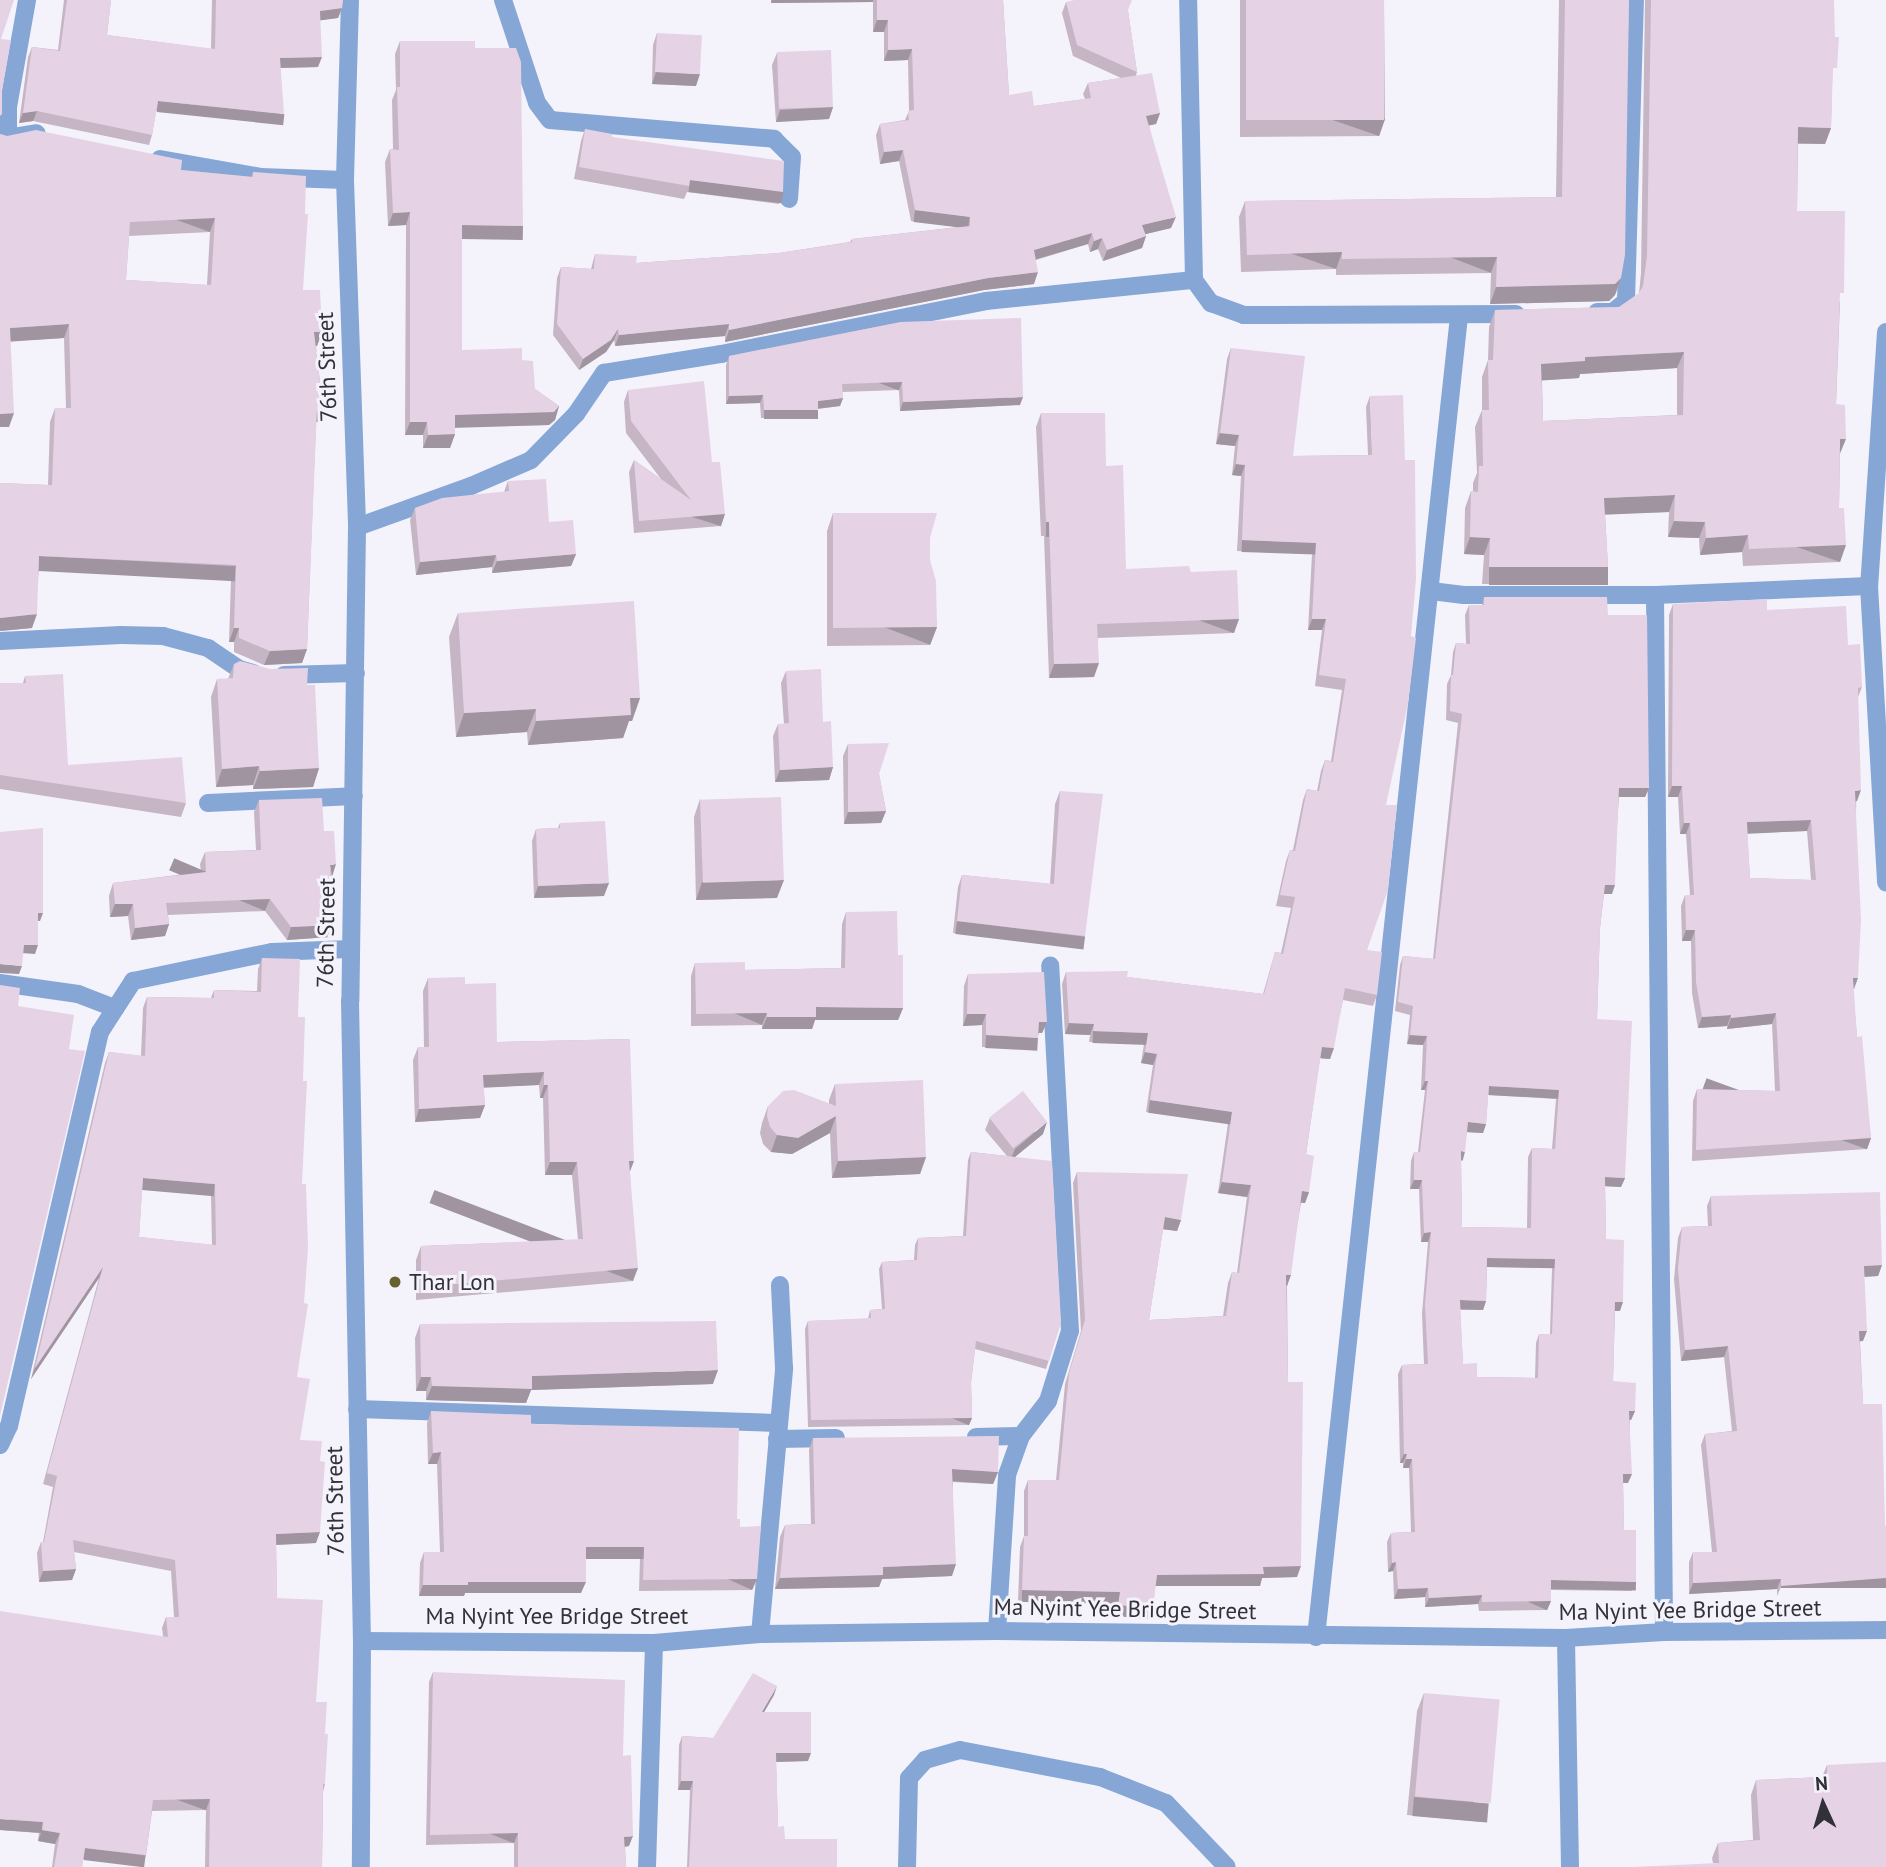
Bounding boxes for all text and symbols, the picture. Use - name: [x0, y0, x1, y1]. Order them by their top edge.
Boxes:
- street label: 76th Street: [311, 311, 343, 423]
- street label: 76th Street: [311, 878, 341, 988]
- place label: Thar Lon: [409, 1268, 495, 1296]
- marker: Thar Lon: [387, 1274, 403, 1290]
- street label: 76th Street: [320, 1446, 350, 1556]
- street label: Ma Nyint Yee Bridge Street: [993, 1593, 1257, 1625]
- street label: Ma Nyint Yee Bridge Street: [1558, 1594, 1822, 1626]
- street label: Ma Nyint Yee Bridge Street: [425, 1602, 689, 1630]
- north arrow: [1788, 1769, 1858, 1839]
- text: N: [1814, 1771, 1829, 1795]

